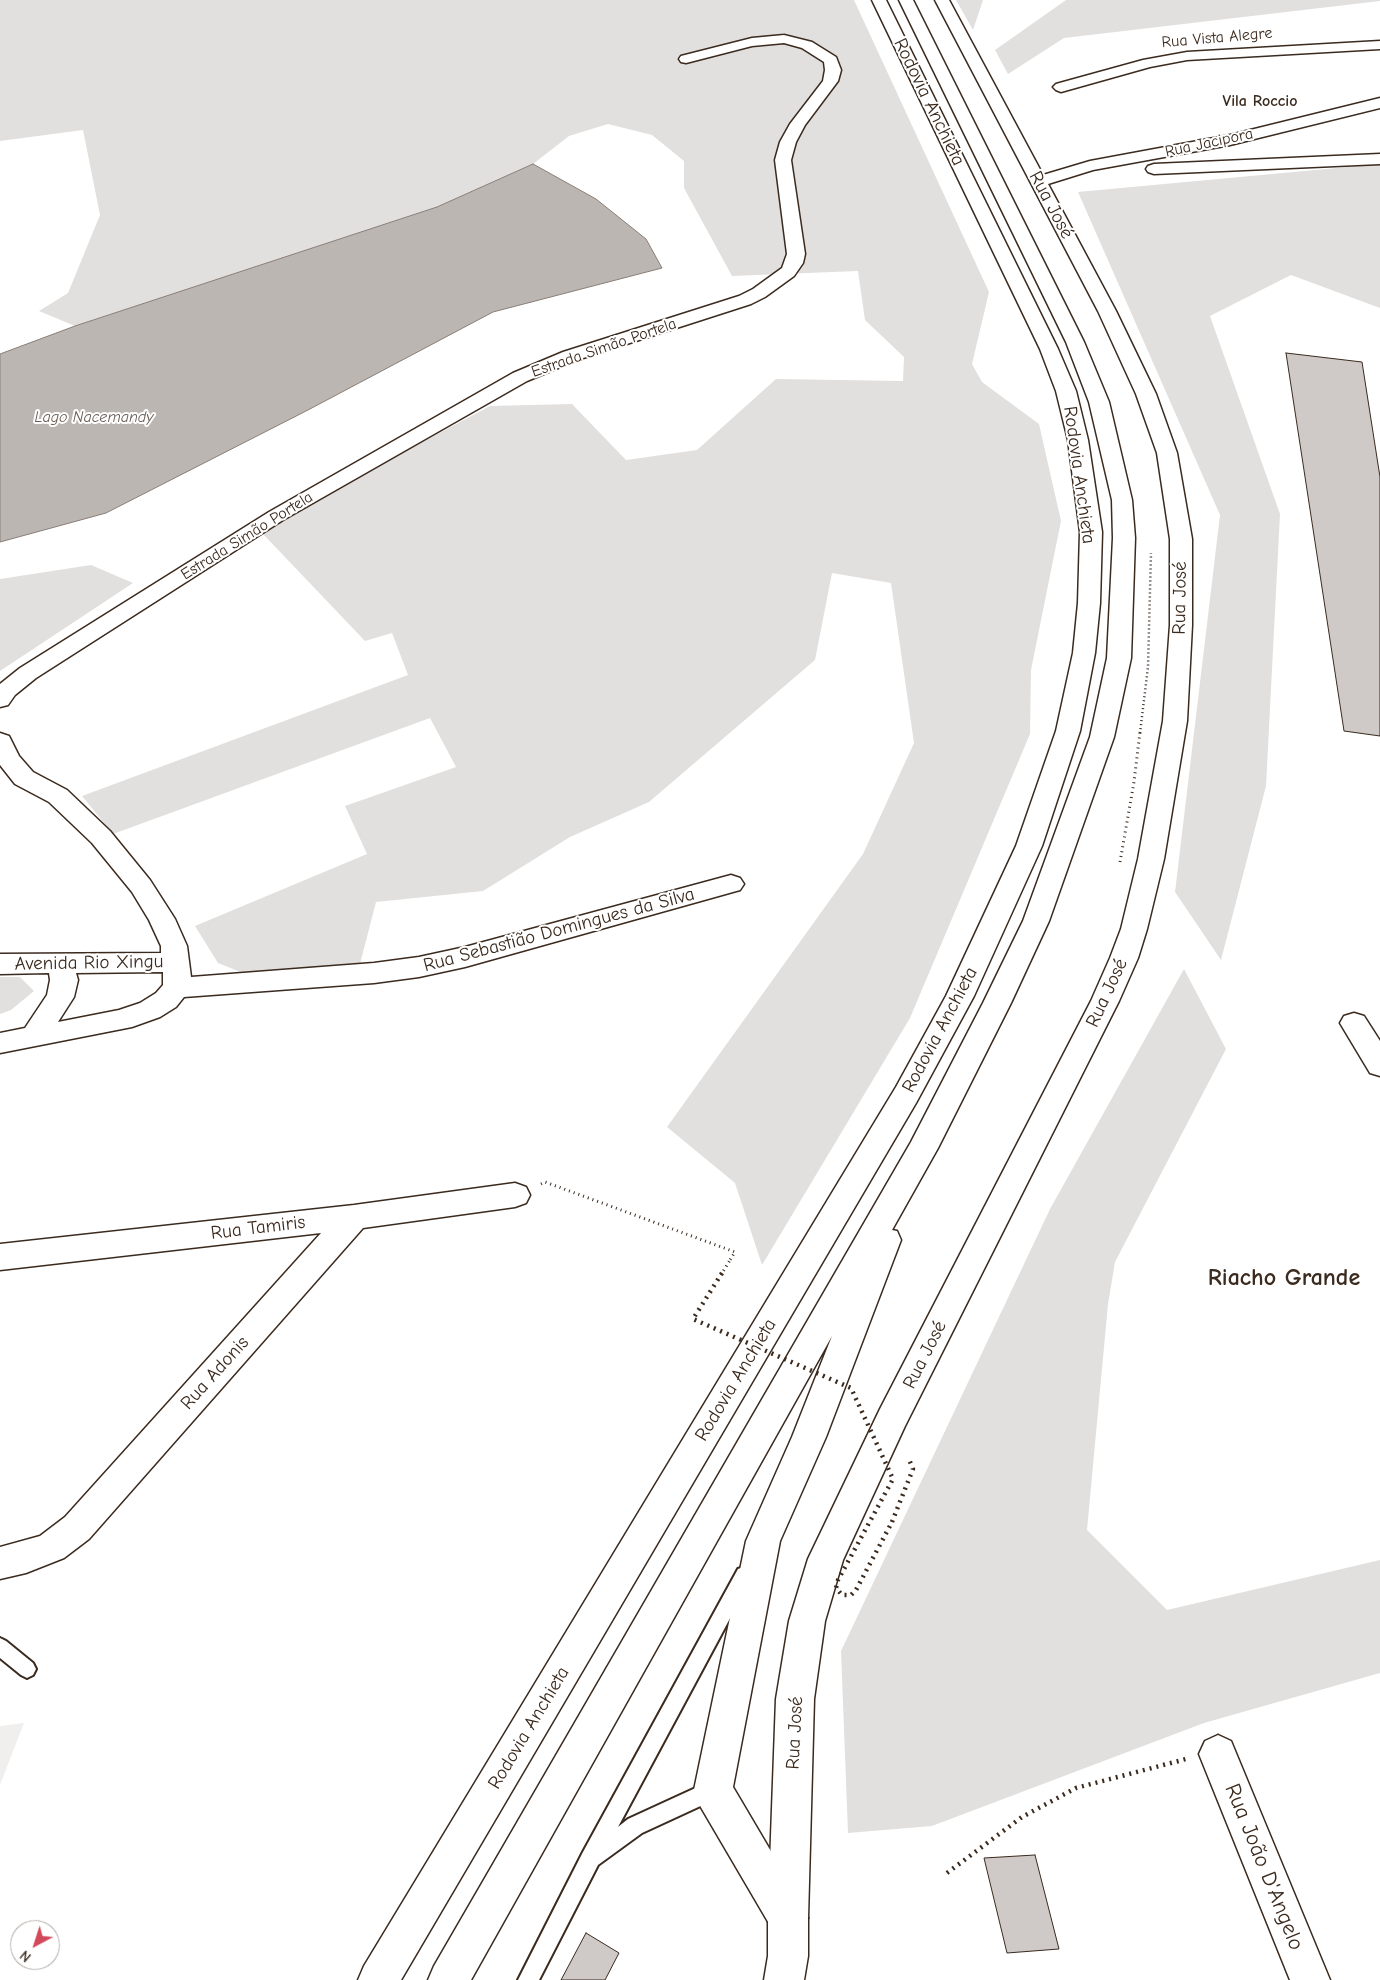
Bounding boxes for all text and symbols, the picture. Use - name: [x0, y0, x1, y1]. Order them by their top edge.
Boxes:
- street label: Rua Vista Alegre: [1161, 24, 1273, 52]
- street label: Rodovia Anchieta: [888, 35, 970, 169]
- district label: Vila Roccio: [1223, 91, 1297, 111]
- street label: Rua Jacipora: [1163, 124, 1255, 162]
- street label: Rua José: [1024, 167, 1078, 243]
- street label: Estrada Simão Portela: [529, 314, 679, 382]
- street label: Rodovia Anchieta: [1058, 405, 1100, 545]
- water label: Lago Nacemandy: [35, 407, 153, 427]
- street label: Estrada Simão Portela: [177, 488, 317, 584]
- street label: Rua José: [1168, 561, 1192, 635]
- street label: Rua Sebastião Domingues da Silva: [421, 883, 697, 977]
- street label: Avenida Rio Xingu: [14, 950, 164, 976]
- street label: Rua José: [1081, 955, 1133, 1031]
- street label: Rodovia Anchieta: [897, 963, 983, 1097]
- street label: Rua Tamiris: [210, 1211, 306, 1245]
- district label: Riacho Grande: [1208, 1264, 1360, 1292]
- street label: Rodovia Anchieta: [690, 1315, 782, 1445]
- street label: Rua José: [898, 1317, 952, 1393]
- street label: Rua Adonis: [176, 1332, 254, 1414]
- street label: Rodovia Anchieta: [483, 1663, 575, 1793]
- street label: Rua José: [782, 1696, 808, 1770]
- street label: Rua João D'Angelo: [1219, 1780, 1309, 1954]
- north arrow: [10, 1920, 60, 1970]
- text: N: [17, 1947, 35, 1966]

